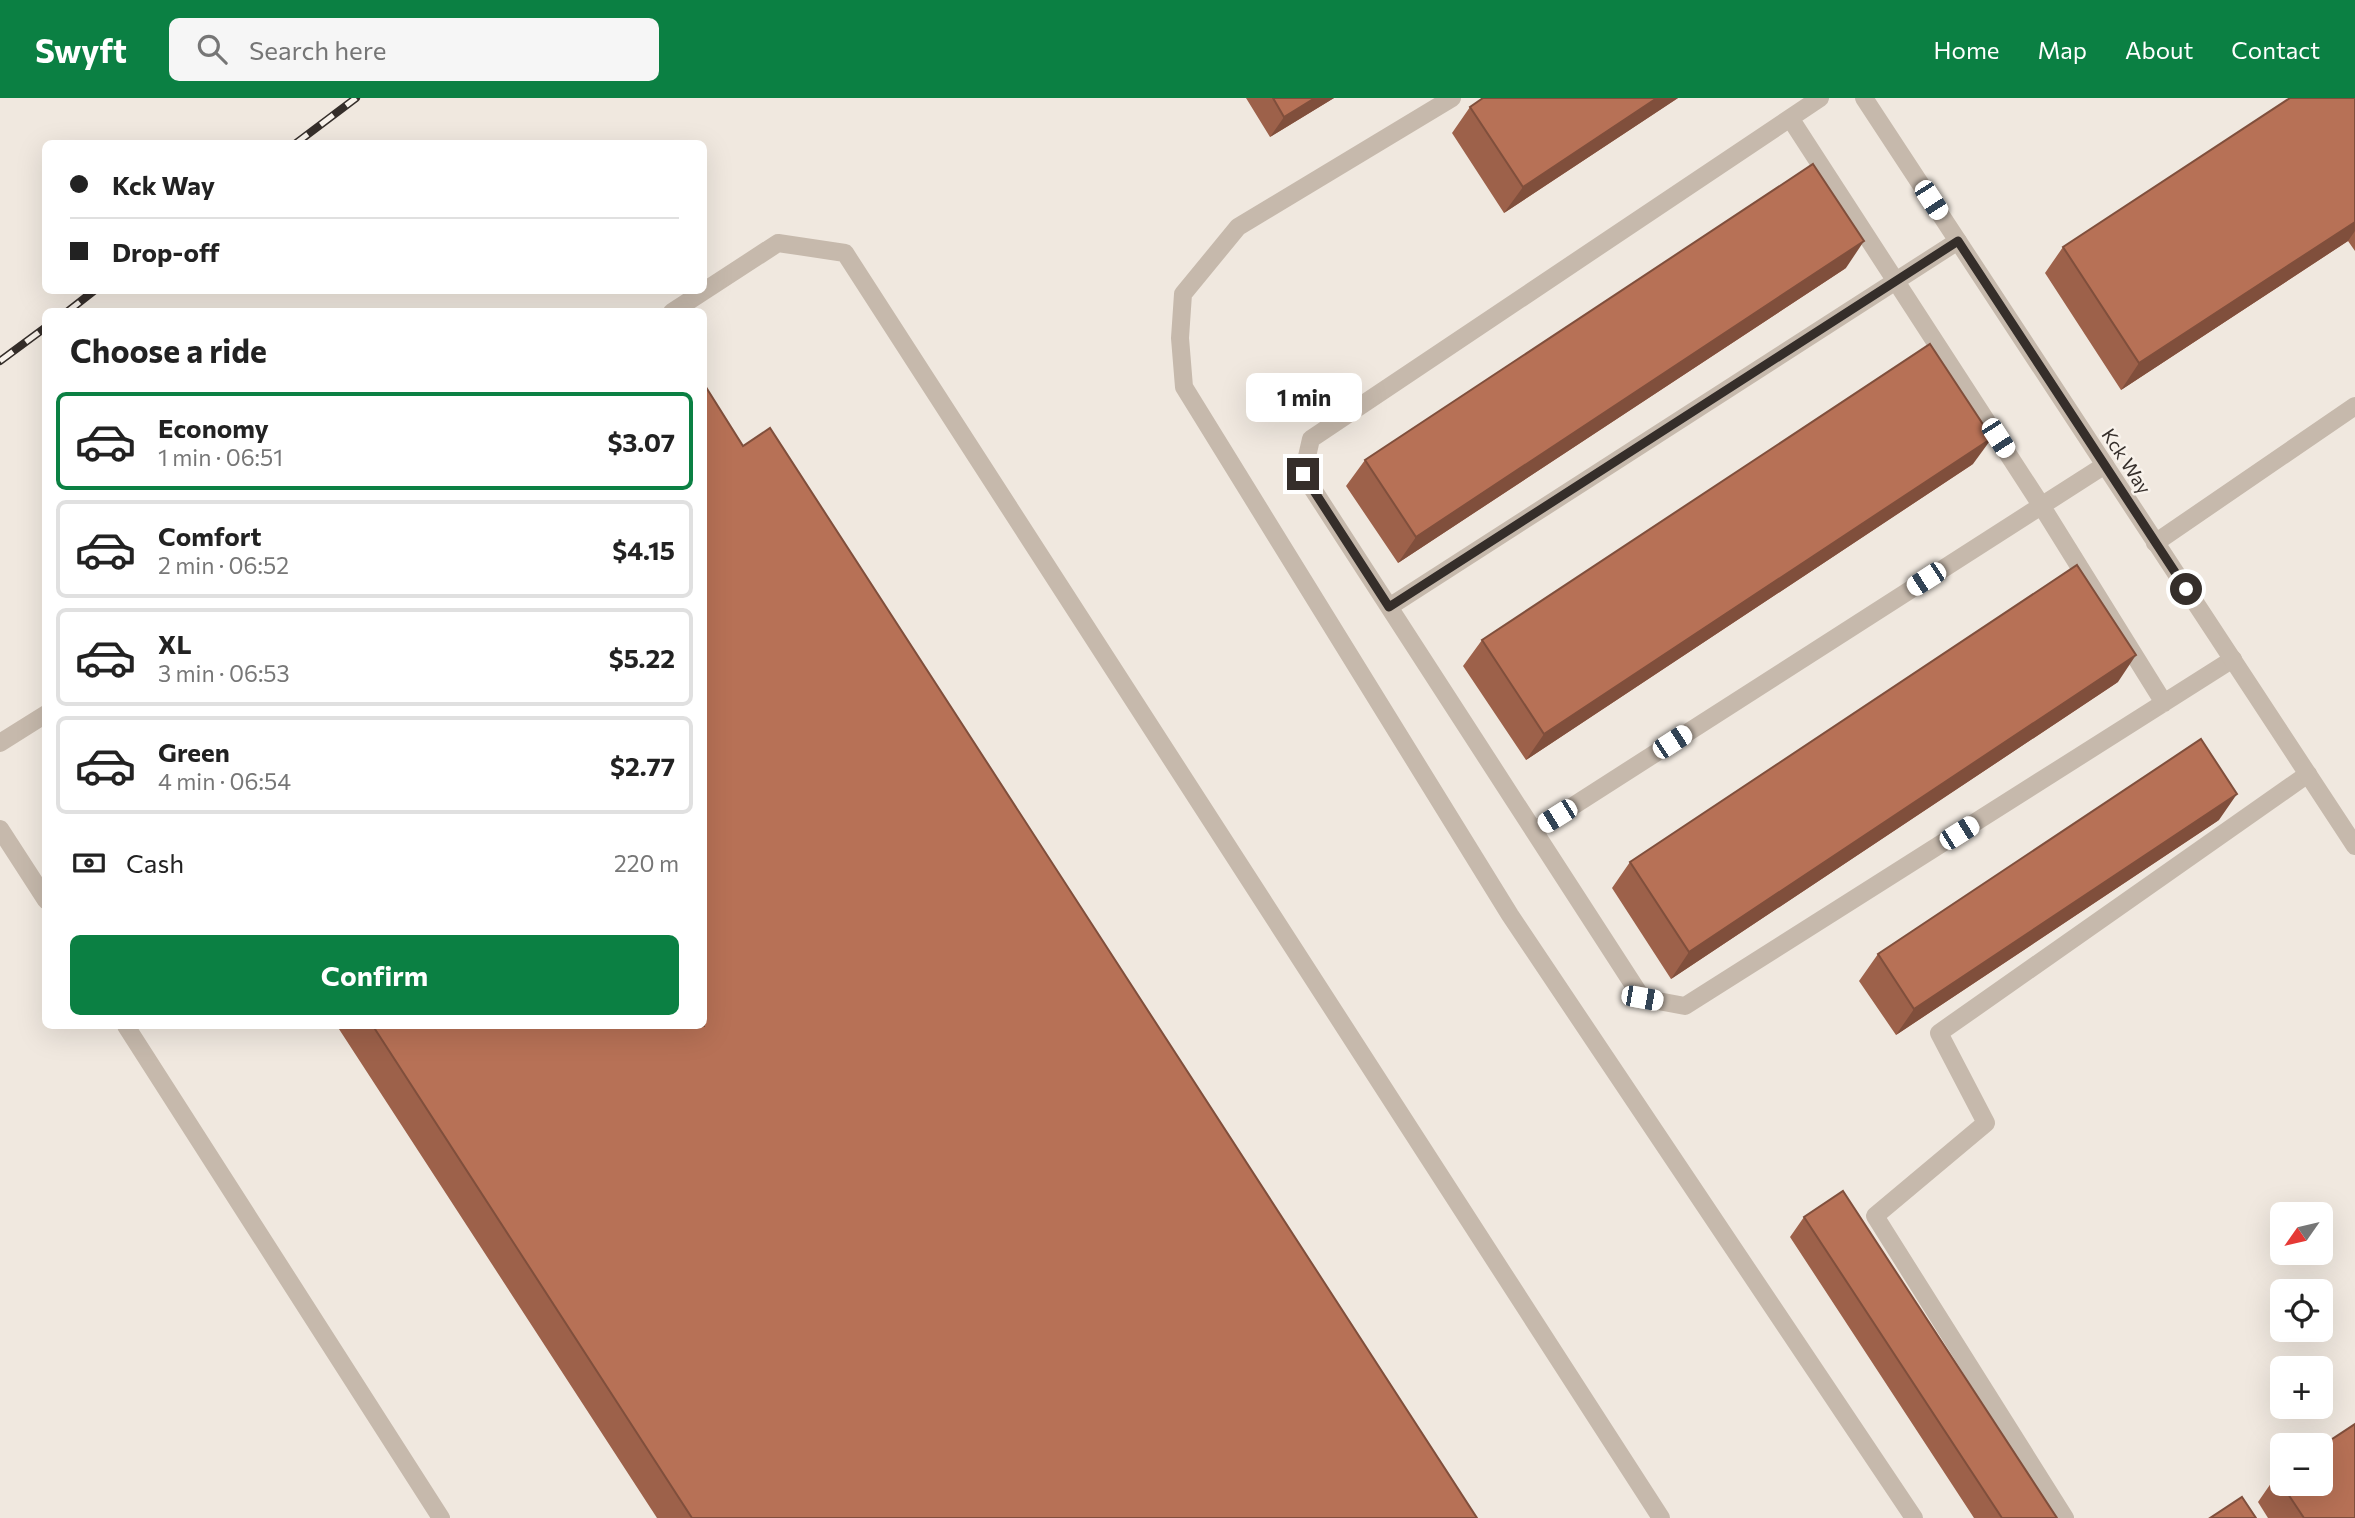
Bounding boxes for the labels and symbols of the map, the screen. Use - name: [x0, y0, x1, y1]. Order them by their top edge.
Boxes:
- car: [1911, 177, 1952, 223]
- callout: 1 min: [1245, 372, 1361, 422]
- car: [1978, 415, 2019, 461]
- street label: Kck Way: [2097, 424, 2157, 498]
- route end: [1287, 458, 1319, 490]
- car: [1903, 559, 1950, 599]
- route start: [2170, 573, 2202, 605]
- car: [1649, 722, 1696, 762]
- car: [1534, 796, 1581, 836]
- car: [1936, 813, 1983, 853]
- car: [1620, 984, 1665, 1012]
- north arrow: [2270, 1202, 2333, 1265]

